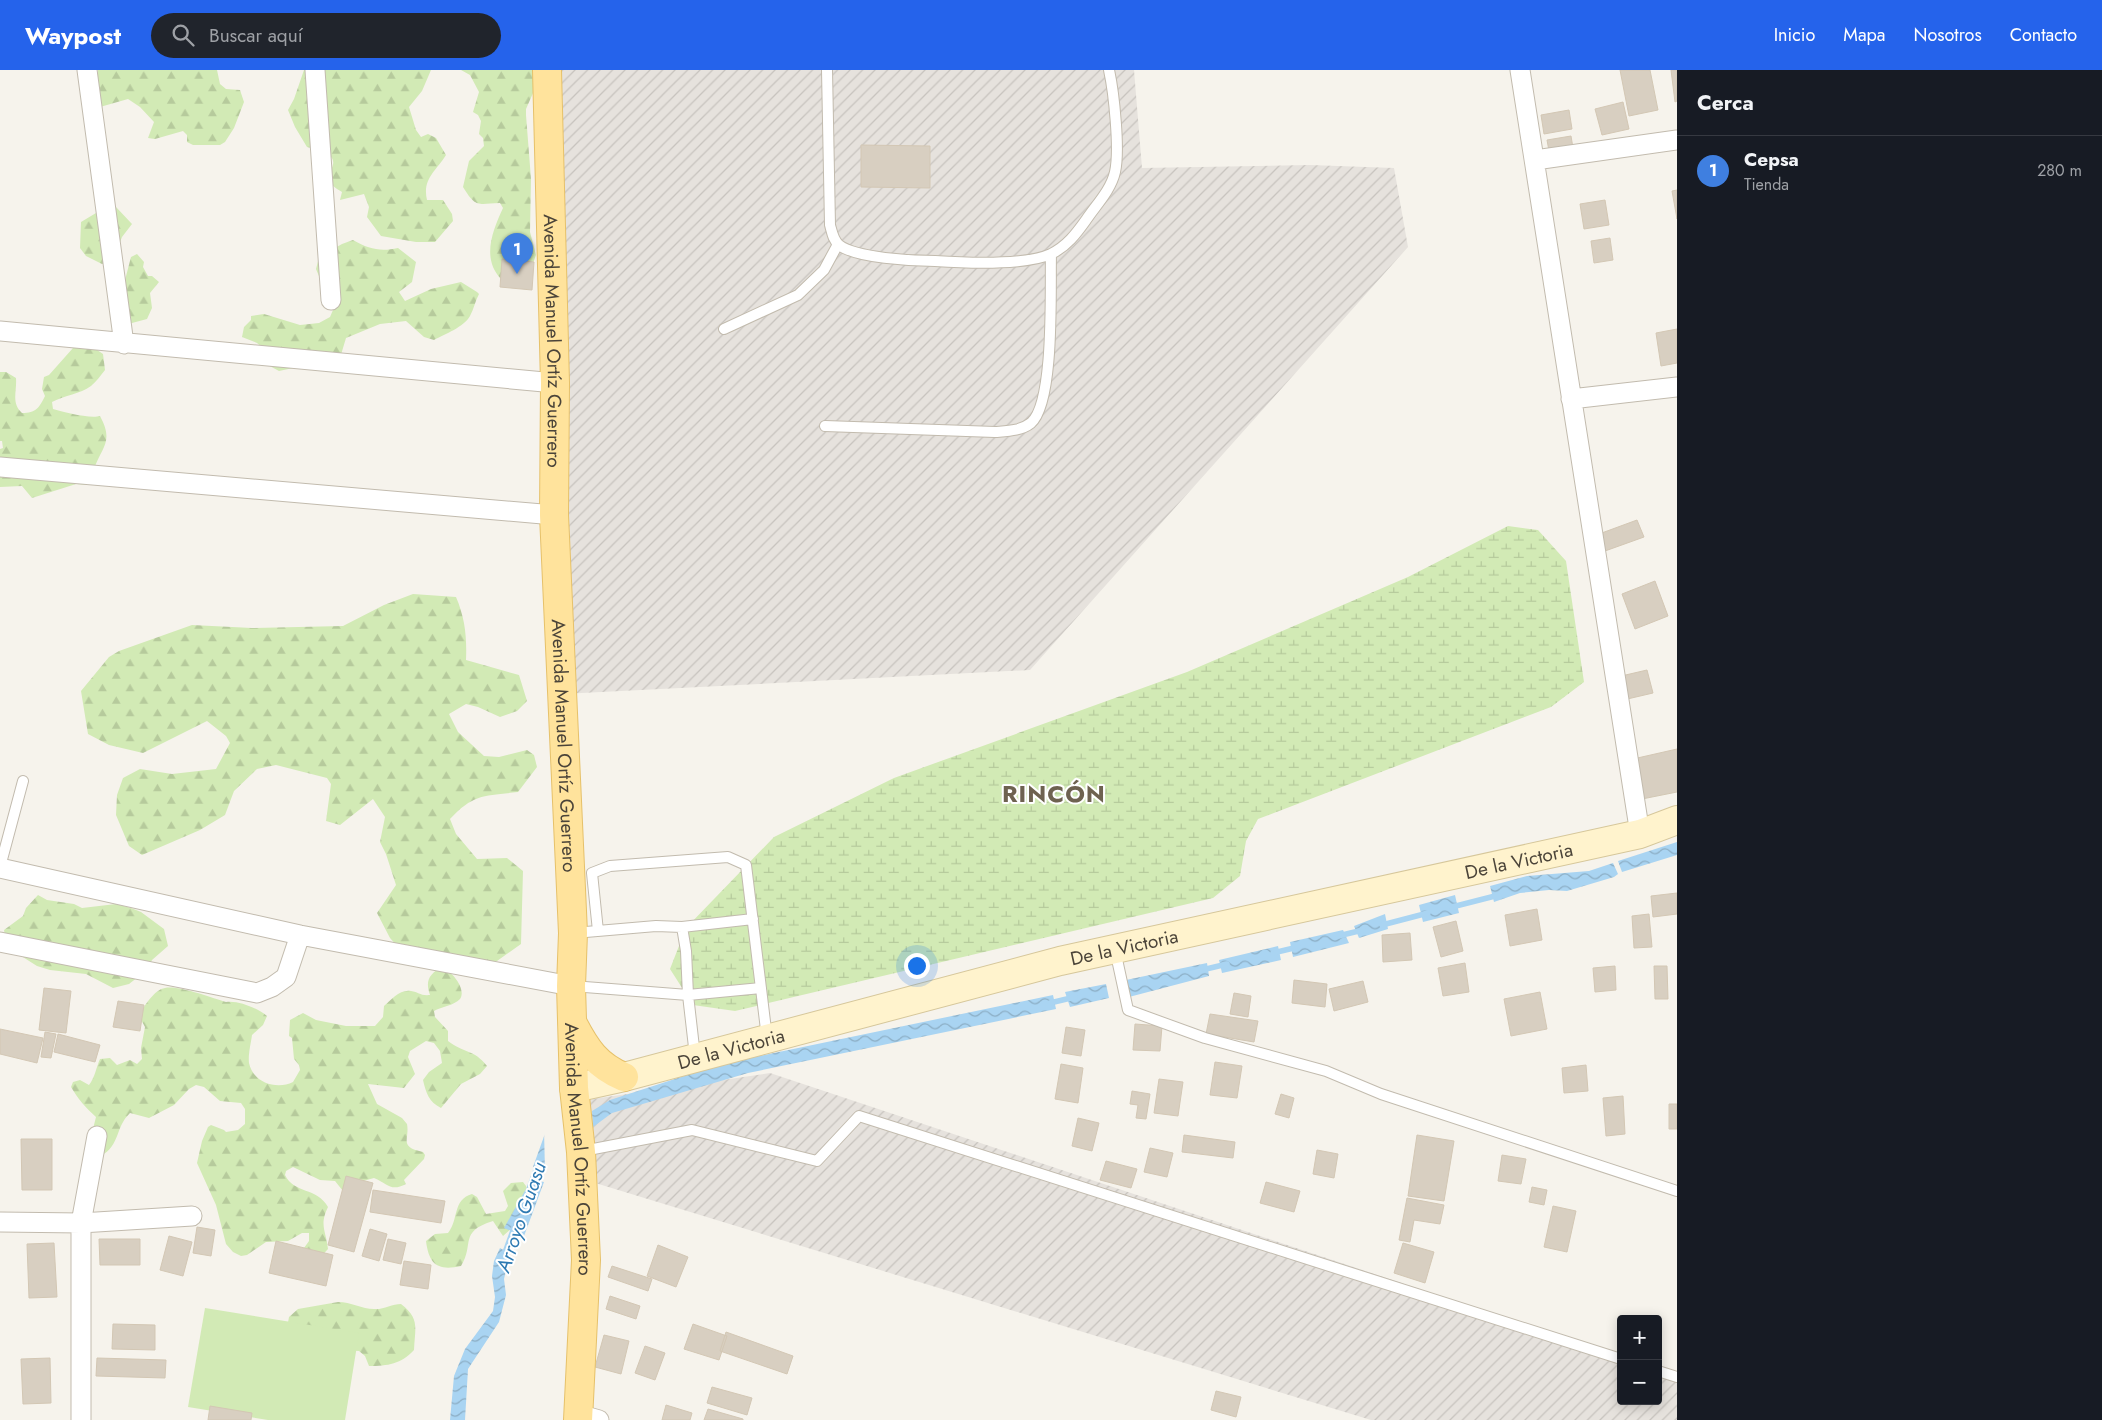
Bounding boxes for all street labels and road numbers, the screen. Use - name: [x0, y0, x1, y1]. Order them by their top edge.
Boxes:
- street label: Avenida Manuel Ortíz Guerrero: [537, 214, 568, 468]
- street label: Avenida Manuel Ortíz Guerrero: [545, 618, 583, 873]
- street label: De la Victoria: [1462, 836, 1575, 886]
- street label: De la Victoria: [1068, 923, 1181, 972]
- street label: Avenida Manuel Ortíz Guerrero: [558, 1022, 599, 1276]
- street label: De la Victoria: [675, 1022, 788, 1076]

